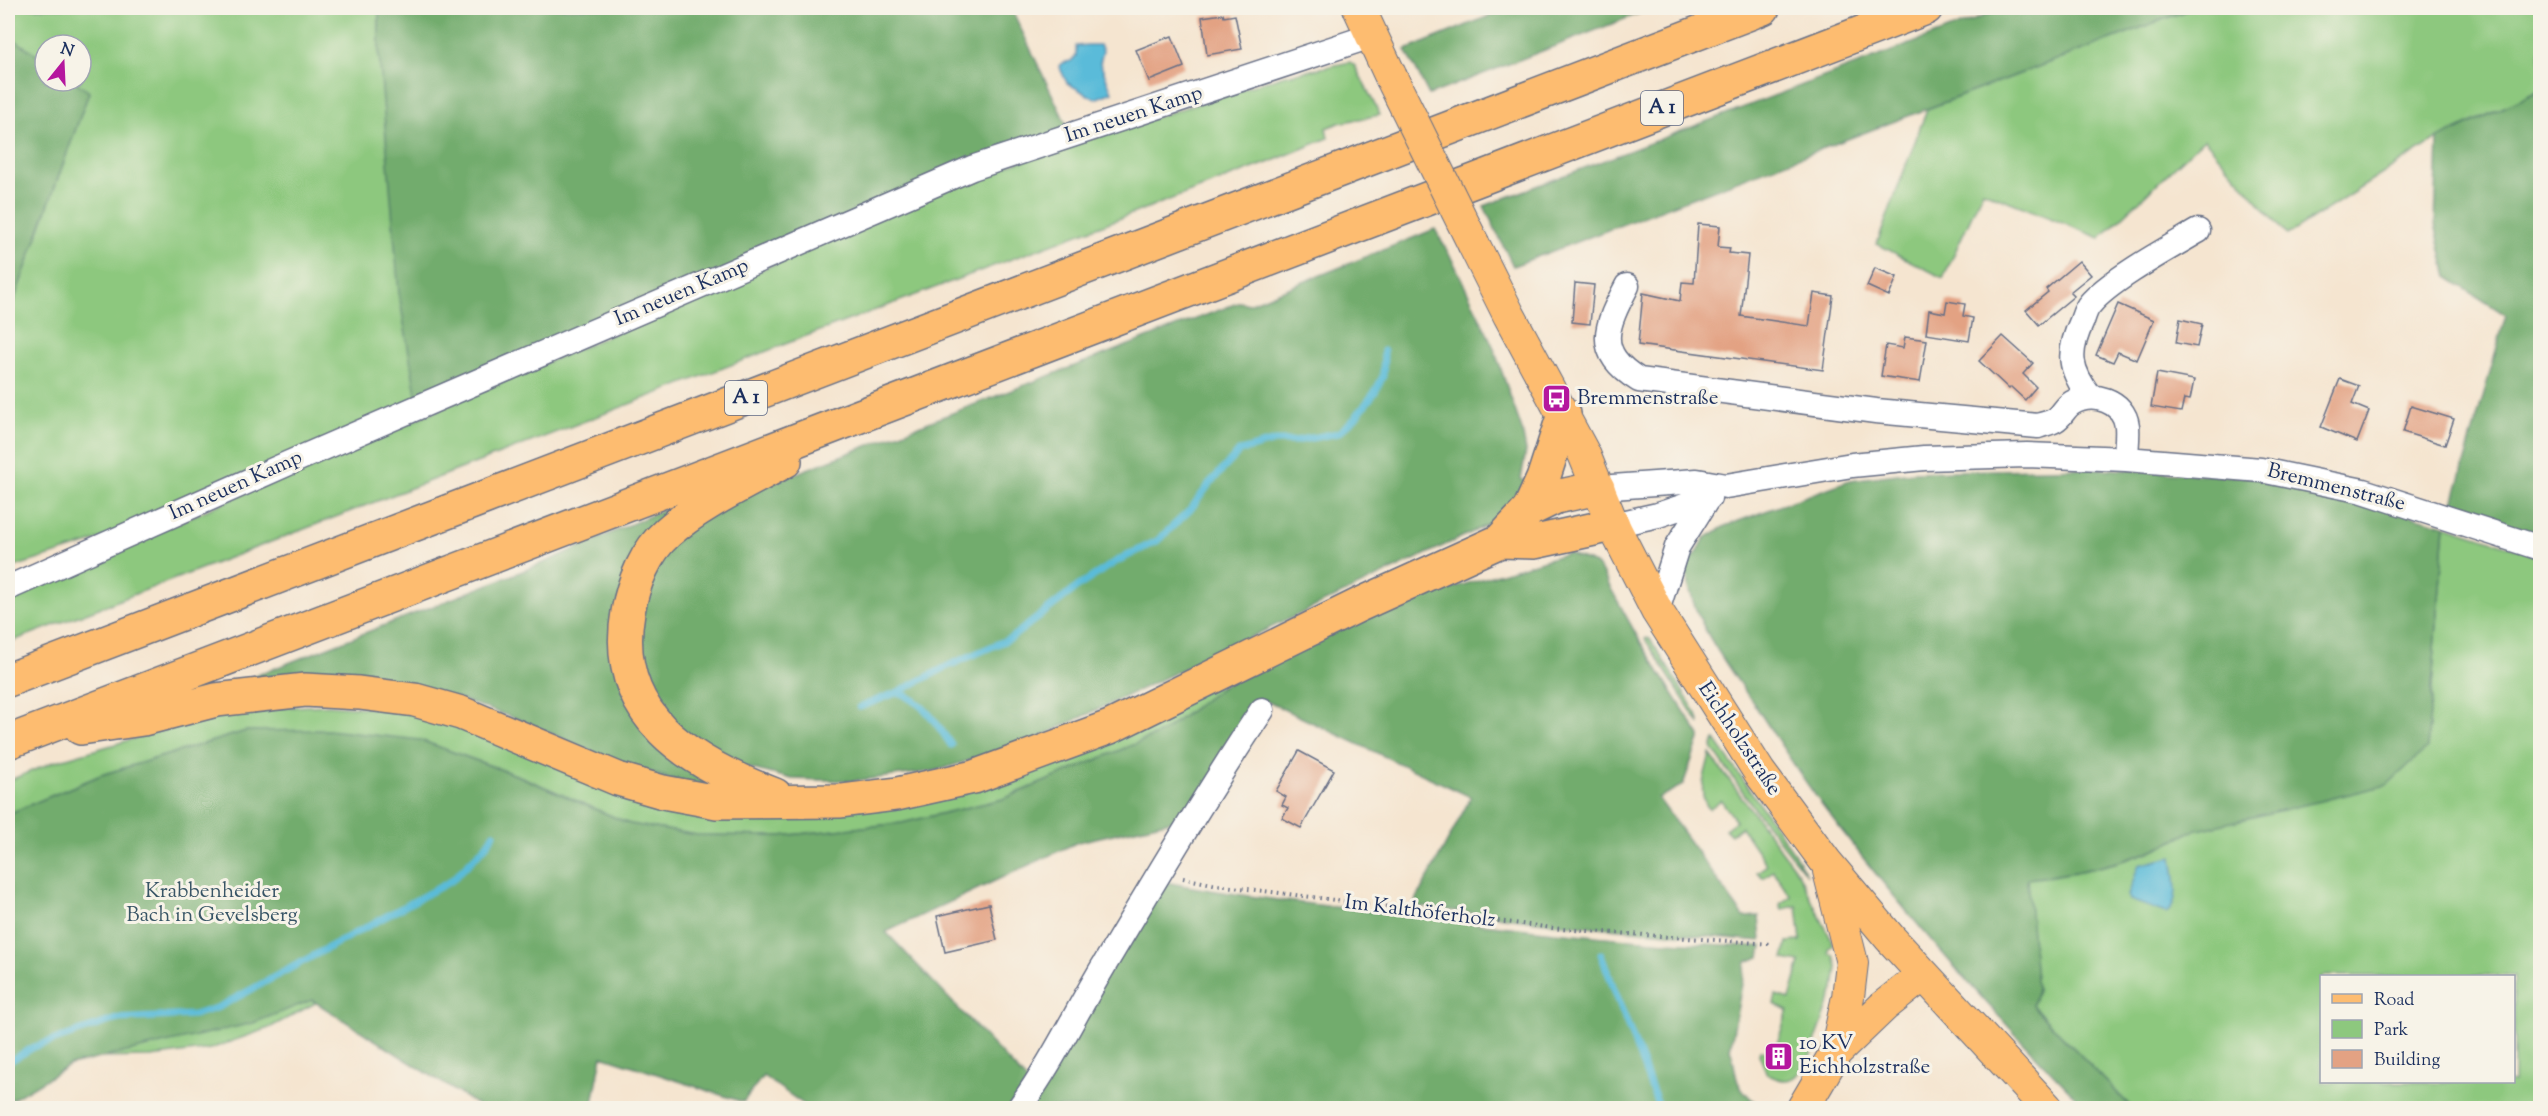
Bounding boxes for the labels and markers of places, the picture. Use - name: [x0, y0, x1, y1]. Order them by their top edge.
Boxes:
- bus stop icon: Bremmenstraße: [1540, 383, 1572, 415]
- place label: Bremmenstraße: [1577, 384, 1718, 414]
- place label: 10 KV Eichholzstraße: [1799, 1029, 1930, 1083]
- building icon: 10 KV Eichholzstraße: [1762, 1040, 1794, 1072]

